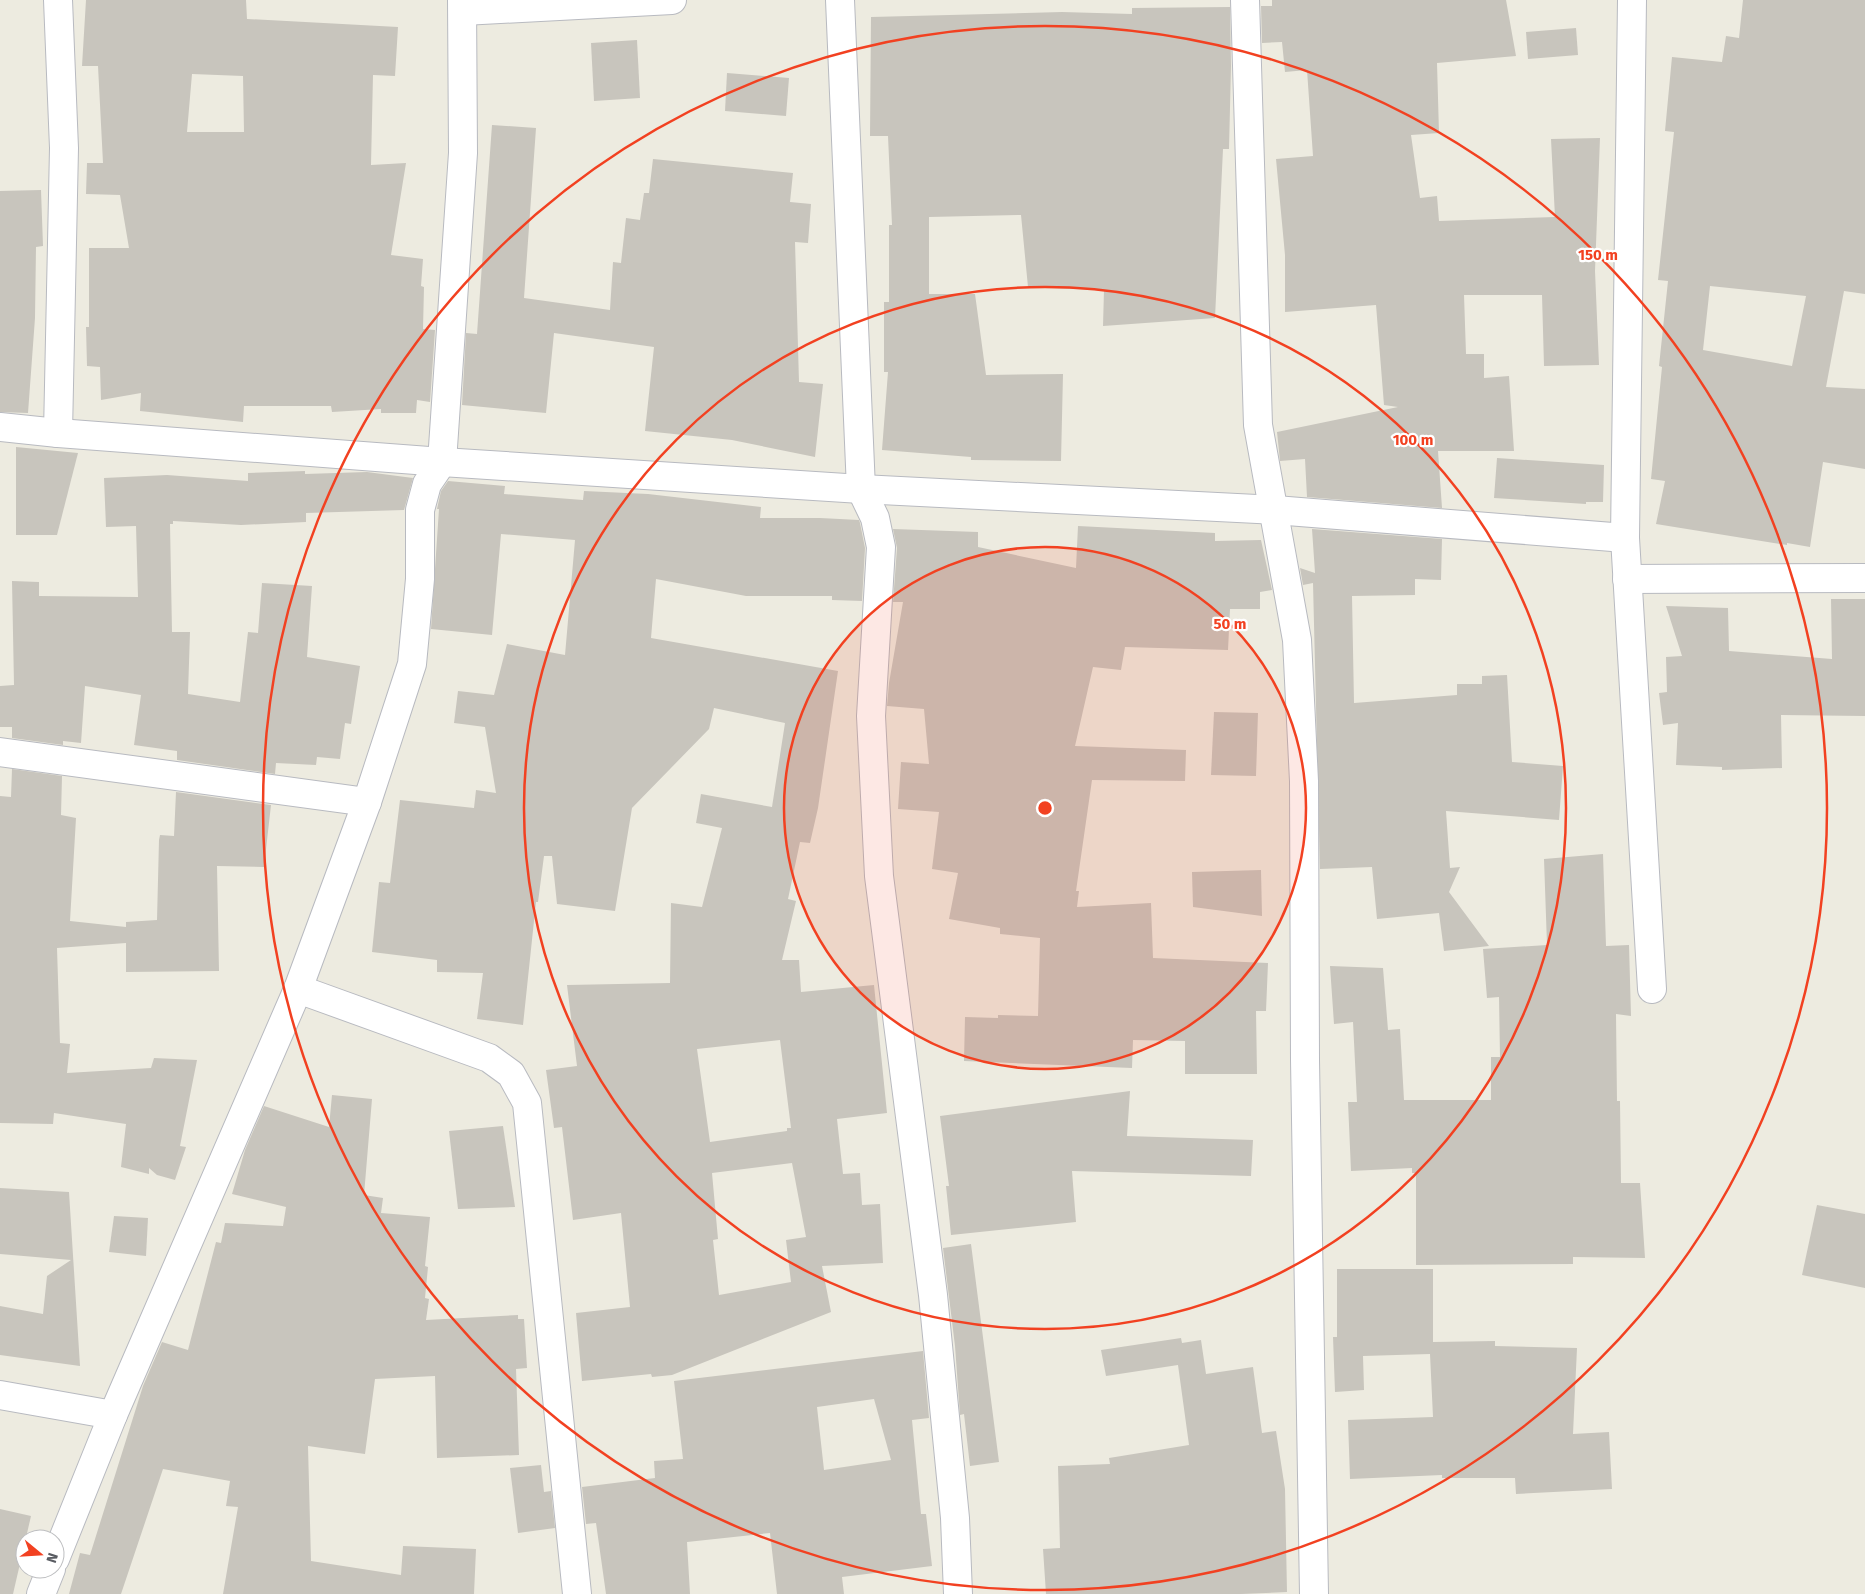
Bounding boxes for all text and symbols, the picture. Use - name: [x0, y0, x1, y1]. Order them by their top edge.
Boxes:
- text: 150 m: [1578, 246, 1618, 264]
- text: 100 m: [1393, 431, 1433, 449]
- text: 50 m: [1213, 615, 1247, 633]
- centre of rings: [1036, 799, 1054, 817]
- north arrow: [15, 1529, 65, 1579]
- text: N: [42, 1551, 61, 1565]

